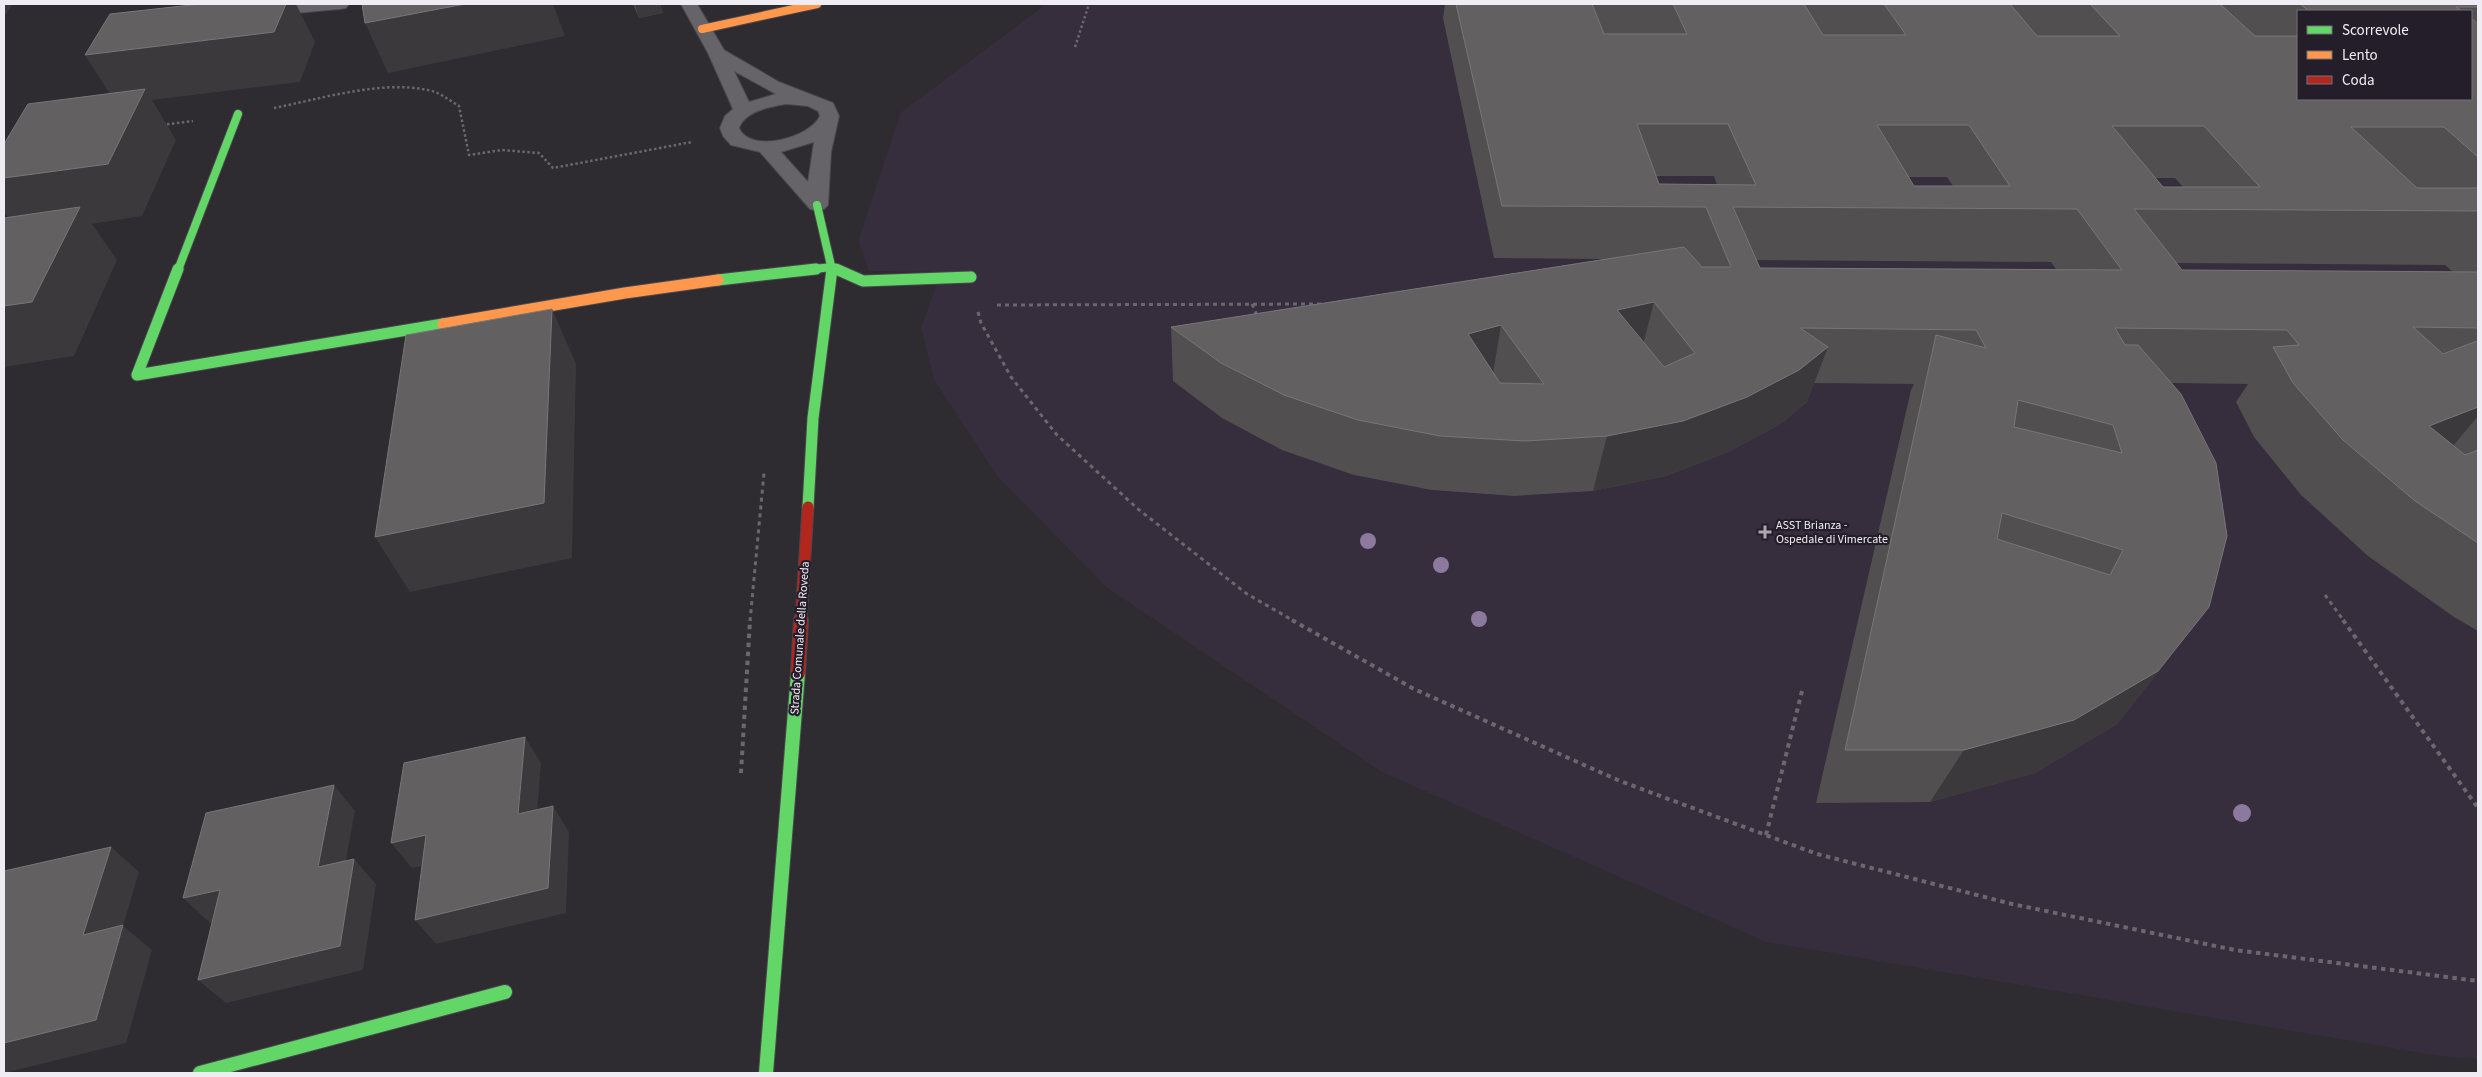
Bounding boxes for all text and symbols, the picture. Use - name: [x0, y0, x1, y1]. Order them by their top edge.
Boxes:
- legend: [2297, 10, 2472, 100]
- text: Scorrevole: [2342, 20, 2409, 41]
- text: Lento: [2342, 45, 2378, 66]
- text: Coda: [2342, 70, 2375, 91]
- place label: ASST Brianza - Ospedale di Vimercate: [1776, 517, 1888, 548]
- marker: ASST Brianza - Ospedale di Vimercate: [1758, 525, 1772, 539]
- street label: Strada Comunale della Roveda: [786, 561, 814, 715]

